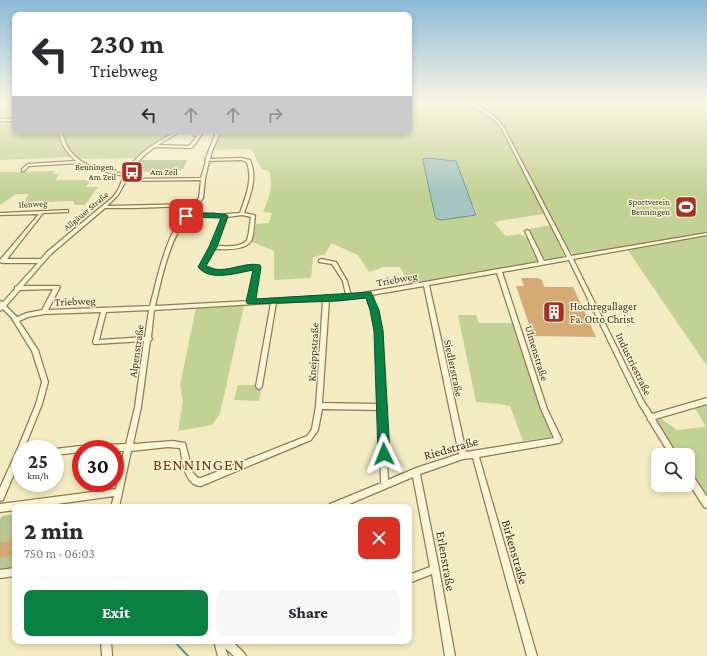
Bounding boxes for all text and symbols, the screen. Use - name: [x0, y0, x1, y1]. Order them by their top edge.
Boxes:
- icon: left: [24, 28, 76, 80]
- text: 230 m: [90, 28, 164, 59]
- text: Triebweg: [90, 61, 158, 81]
- icon: left: [138, 104, 160, 126]
- icon: ahead: [180, 104, 202, 126]
- icon: ahead: [222, 104, 244, 126]
- icon: right: [264, 104, 286, 126]
- bus stop icon: Benningen, Am Zeil: [119, 159, 145, 185]
- place label: Benningen, Am Zeil: [75, 162, 117, 182]
- street label: Am Zeil: [150, 167, 178, 177]
- street label: Allgäuer Straße: [62, 189, 110, 233]
- sports icon: Sportverein Benningen: [673, 194, 699, 220]
- place label: Sportverein Benningen: [628, 197, 670, 217]
- street label: Ifenweg: [18, 198, 48, 210]
- pin: [169, 199, 203, 233]
- icon: arrive: [175, 205, 197, 227]
- street label: Triebweg: [376, 269, 419, 289]
- street label: Triebweg: [54, 294, 97, 309]
- building icon: Hochregallager Fa. Otto Christ: [541, 299, 567, 325]
- place label: Hochregallager Fa. Otto Christ: [570, 300, 637, 325]
- street label: Kneippstraße: [305, 322, 322, 382]
- street label: Alpenstraße: [126, 324, 147, 378]
- street label: Ulmenstraße: [523, 324, 551, 382]
- street label: Industriestraße: [614, 331, 654, 397]
- street label: Siedlerstraße: [442, 338, 466, 398]
- position arrow: [363, 433, 405, 475]
- street label: Riedstraße: [422, 433, 480, 463]
- speed limit sign: 30: [72, 440, 124, 492]
- map controls: [651, 448, 695, 492]
- button: search: [651, 448, 695, 492]
- text: 25: [28, 450, 48, 472]
- district label: BENNINGEN: [153, 456, 245, 473]
- text: km/h: [27, 470, 49, 481]
- text: 2 min: [24, 517, 83, 544]
- button: close: [358, 517, 400, 559]
- street label: Birkenstraße: [499, 518, 531, 586]
- street label: Erlenstraße: [433, 530, 459, 592]
- text: 750 m · 06:03: [24, 546, 95, 561]
- button: Exit: [24, 590, 208, 636]
- button: Share: [216, 590, 400, 636]

